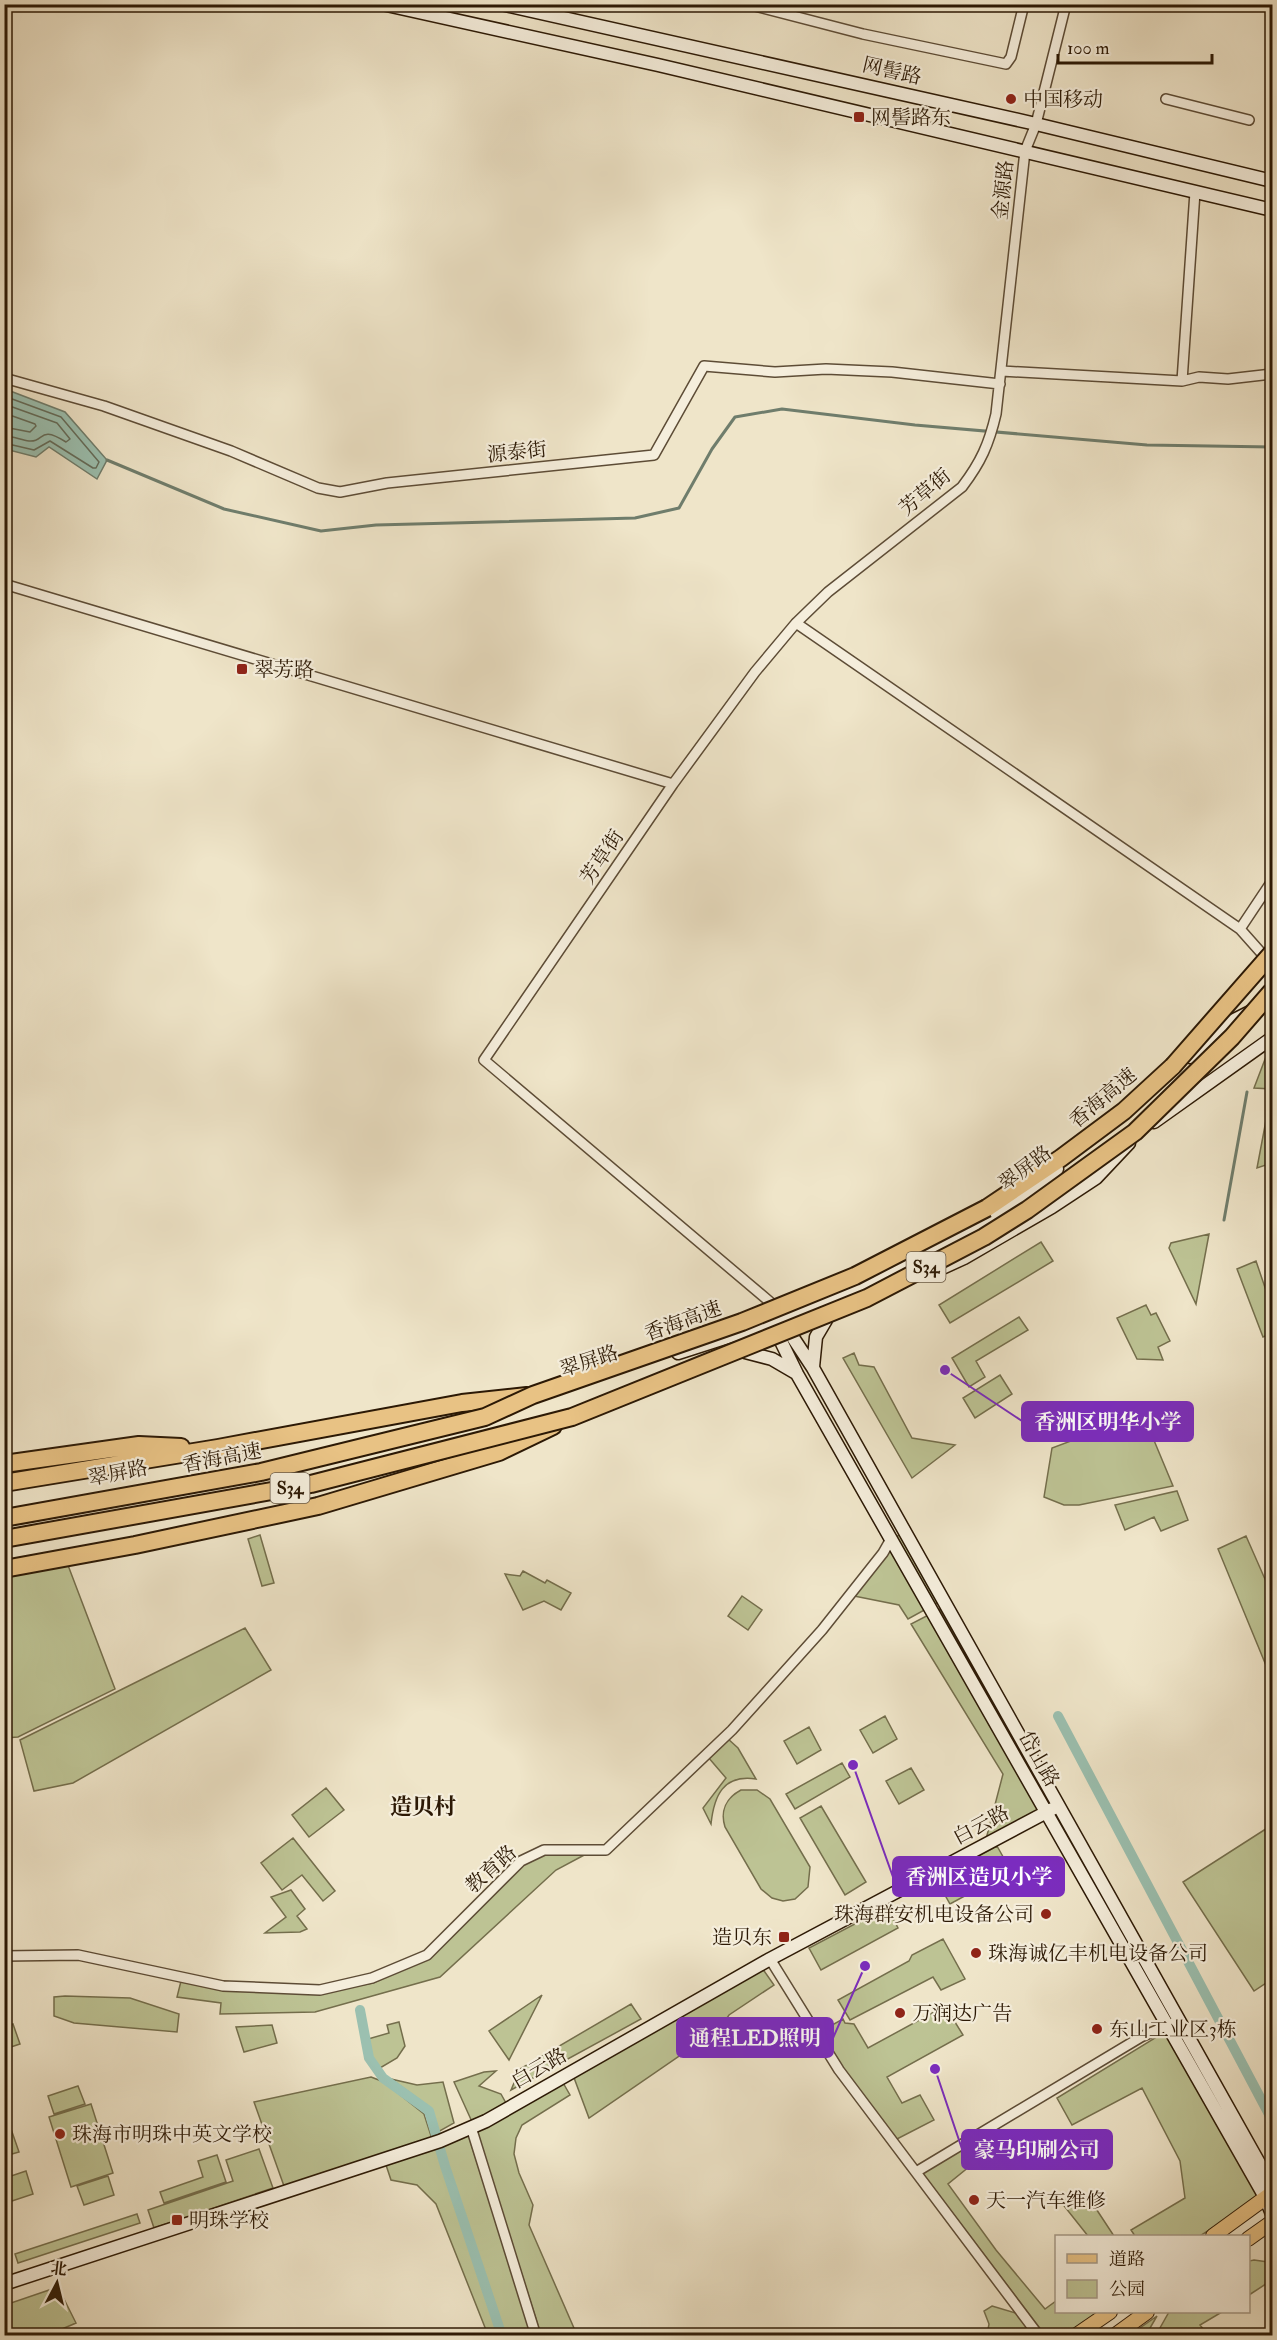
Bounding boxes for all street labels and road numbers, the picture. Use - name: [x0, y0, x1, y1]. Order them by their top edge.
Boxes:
- street label: 网髻路: [860, 52, 924, 90]
- street label: 金源路: [987, 159, 1019, 221]
- street label: 源泰街: [486, 436, 548, 468]
- street label: 芳草街: [894, 463, 956, 521]
- street label: 芳草街: [575, 825, 629, 889]
- street label: 香海高速: [1064, 1063, 1142, 1133]
- street label: 翠屏路: [994, 1140, 1056, 1196]
- road number: S34: [906, 1252, 946, 1282]
- street label: 香海高速: [641, 1296, 725, 1346]
- street label: 翠屏路: [557, 1340, 621, 1382]
- street label: 香海高速: [180, 1438, 264, 1478]
- street label: 翠屏路: [86, 1455, 150, 1491]
- road number: S34: [270, 1473, 310, 1503]
- street label: 岱山路: [1013, 1727, 1065, 1791]
- street label: 白云路: [949, 1800, 1013, 1850]
- street label: 教育路: [460, 1840, 522, 1898]
- street label: 白云路: [507, 2042, 571, 2094]

